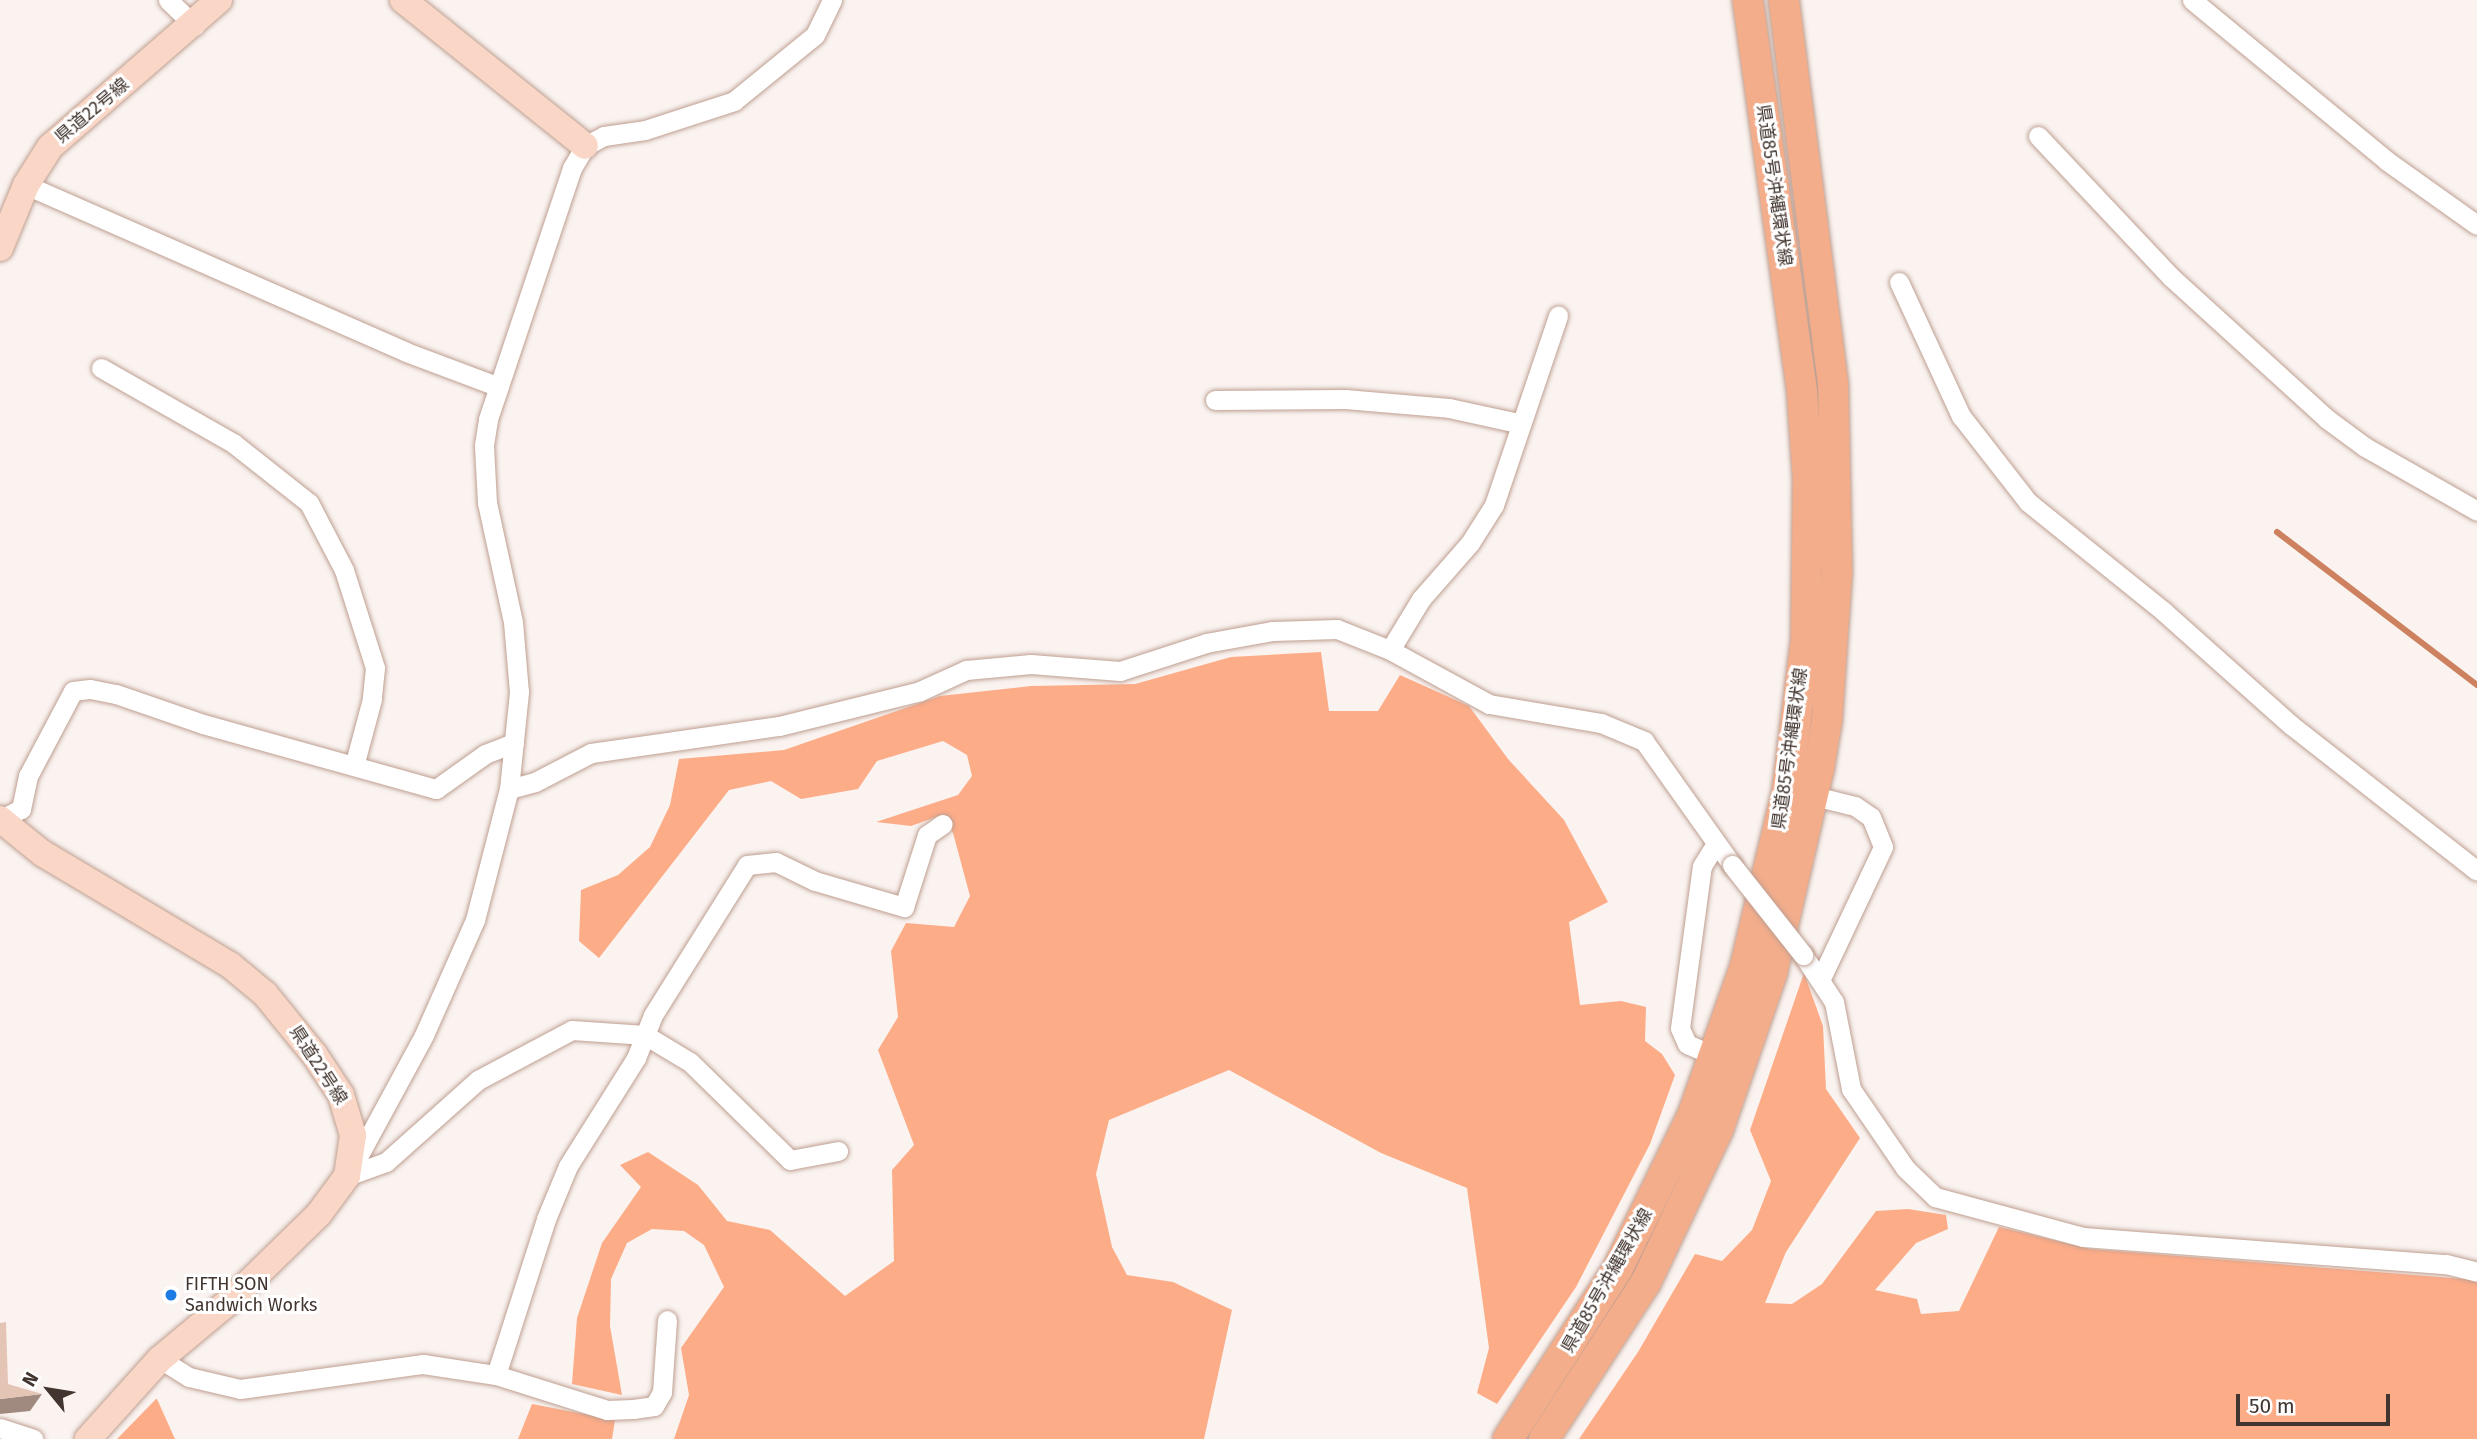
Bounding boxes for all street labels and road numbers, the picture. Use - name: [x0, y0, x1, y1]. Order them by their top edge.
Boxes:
- street label: 県道22号線: [51, 74, 133, 148]
- street label: 県道85号沖縄環状線: [1752, 103, 1796, 267]
- street label: 県道85号沖縄環状線: [1768, 667, 1812, 831]
- street label: 県道22号線: [284, 1021, 352, 1109]
- street label: 県道85号沖縄環状線: [1557, 1205, 1657, 1357]

